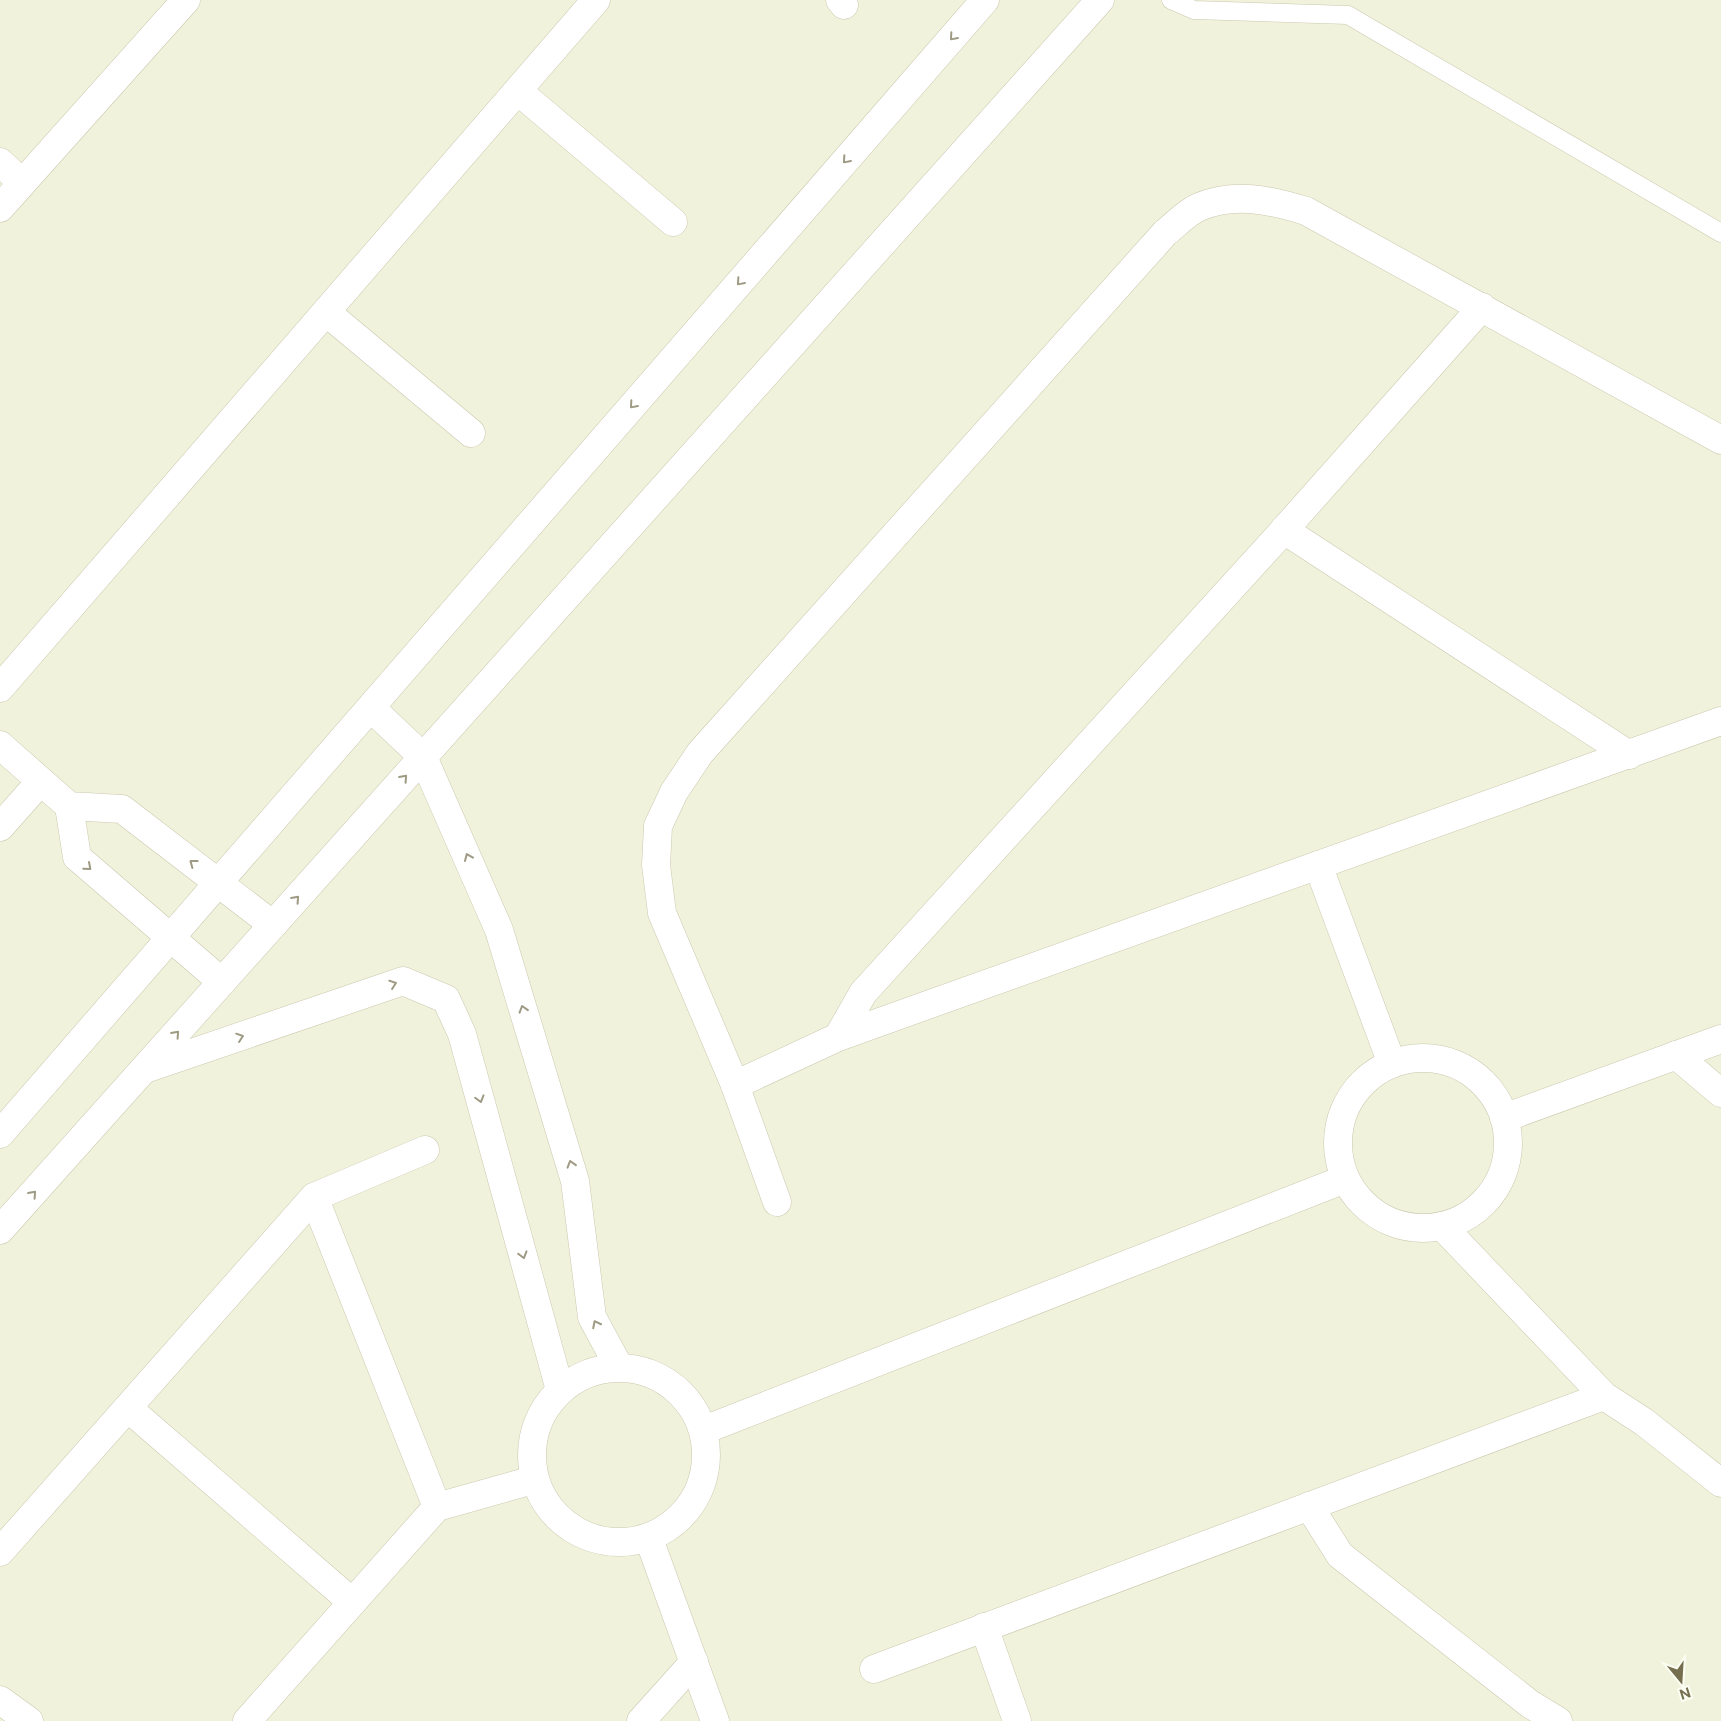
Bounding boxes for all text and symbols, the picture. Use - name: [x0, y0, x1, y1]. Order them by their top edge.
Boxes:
- one-way arrow: [949, 31, 958, 40]
- one-way arrow: [843, 154, 852, 163]
- one-way arrow: [737, 277, 746, 286]
- one-way arrow: [630, 400, 639, 409]
- one-way arrow: [398, 775, 407, 784]
- one-way arrow: [463, 853, 473, 861]
- one-way arrow: [189, 860, 199, 869]
- one-way arrow: [82, 861, 91, 869]
- one-way arrow: [290, 896, 299, 905]
- one-way arrow: [389, 980, 397, 990]
- one-way arrow: [519, 1005, 529, 1014]
- one-way arrow: [170, 1030, 179, 1039]
- one-way arrow: [235, 1033, 243, 1043]
- one-way arrow: [474, 1094, 484, 1102]
- one-way arrow: [566, 1161, 576, 1169]
- one-way arrow: [27, 1190, 36, 1199]
- one-way arrow: [517, 1251, 528, 1260]
- one-way arrow: [592, 1320, 602, 1329]
- north arrow: [1656, 1656, 1706, 1706]
- text: N: [1677, 1684, 1693, 1703]

